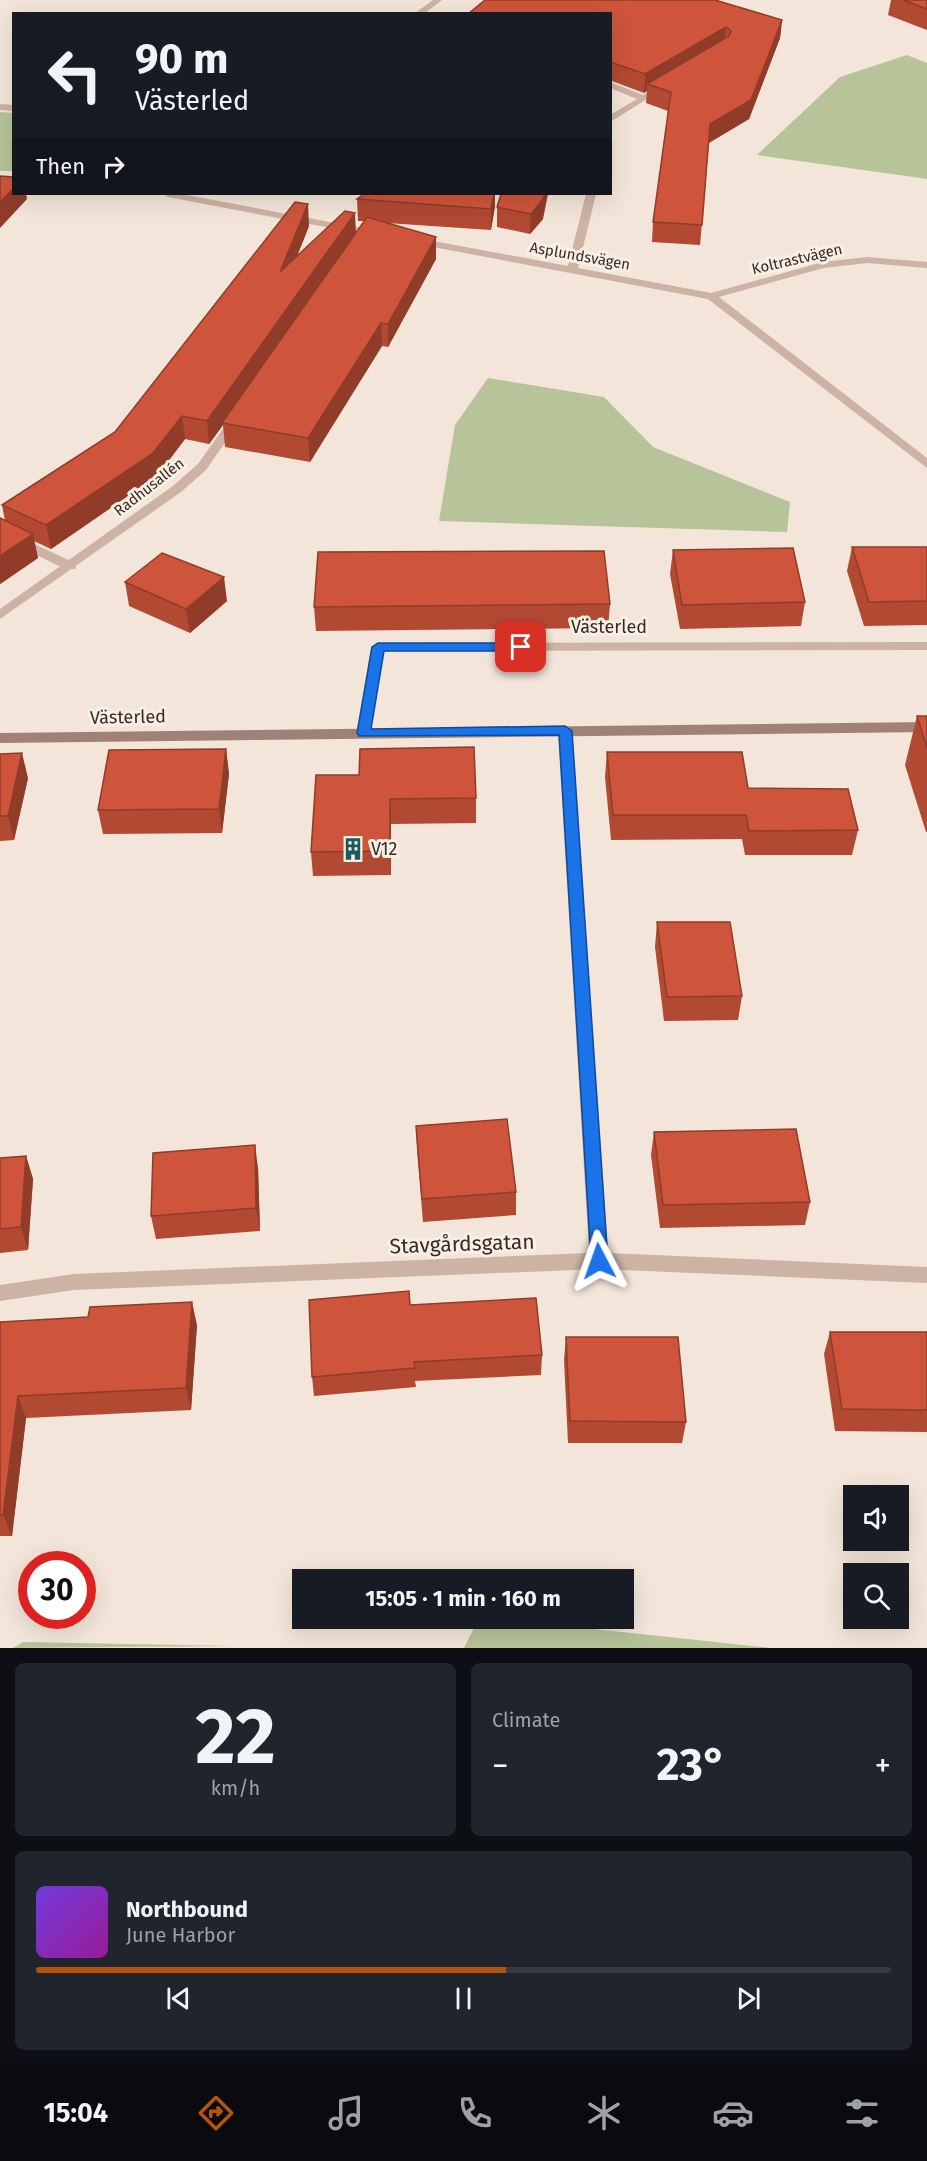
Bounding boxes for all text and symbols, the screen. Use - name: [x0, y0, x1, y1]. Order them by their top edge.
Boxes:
- text: 90 m: [135, 34, 229, 84]
- icon: left: [36, 36, 114, 114]
- text: Västerled: [135, 85, 249, 117]
- icon: right: [97, 150, 130, 183]
- text: Then: [36, 153, 85, 180]
- street label: Asplundsvägen: [528, 238, 632, 274]
- street label: Koltrastvägen: [750, 240, 844, 278]
- street label: Radhusallén: [110, 454, 188, 520]
- street label: Västerled: [571, 616, 647, 638]
- pin: [495, 621, 546, 672]
- icon: arrive: [504, 630, 537, 663]
- street label: Västerled: [90, 705, 166, 729]
- building icon: V12: [340, 836, 366, 862]
- place label: V12: [371, 838, 397, 860]
- street label: Stavgårdsgatan: [389, 1228, 535, 1260]
- position arrow: [567, 1229, 631, 1293]
- map controls: [843, 1485, 909, 1629]
- button: sound: [843, 1485, 909, 1551]
- speed limit sign: 30: [18, 1551, 96, 1629]
- button: search: [843, 1563, 909, 1629]
- text: 15:05 · 1 min · 160 m: [365, 1585, 561, 1612]
- text: 22: [195, 1690, 276, 1784]
- text: Climate: [492, 1708, 560, 1732]
- text: 23°: [657, 1738, 726, 1792]
- text: −: [492, 1746, 509, 1786]
- text: +: [875, 1746, 891, 1786]
- text: km/h: [211, 1776, 260, 1800]
- text: Northbound: [126, 1896, 248, 1923]
- text: June Harbor: [126, 1923, 235, 1947]
- icon: previous: [162, 1982, 195, 2015]
- icon: pause: [447, 1982, 480, 2015]
- icon: next: [732, 1982, 765, 2015]
- icon: directions: [195, 2092, 237, 2134]
- icon: music: [325, 2092, 367, 2134]
- icon: phone: [454, 2092, 496, 2134]
- icon: climate: [583, 2092, 625, 2134]
- icon: car: [712, 2092, 754, 2134]
- icon: filters: [841, 2092, 883, 2134]
- text: 15:04: [44, 2097, 108, 2129]

